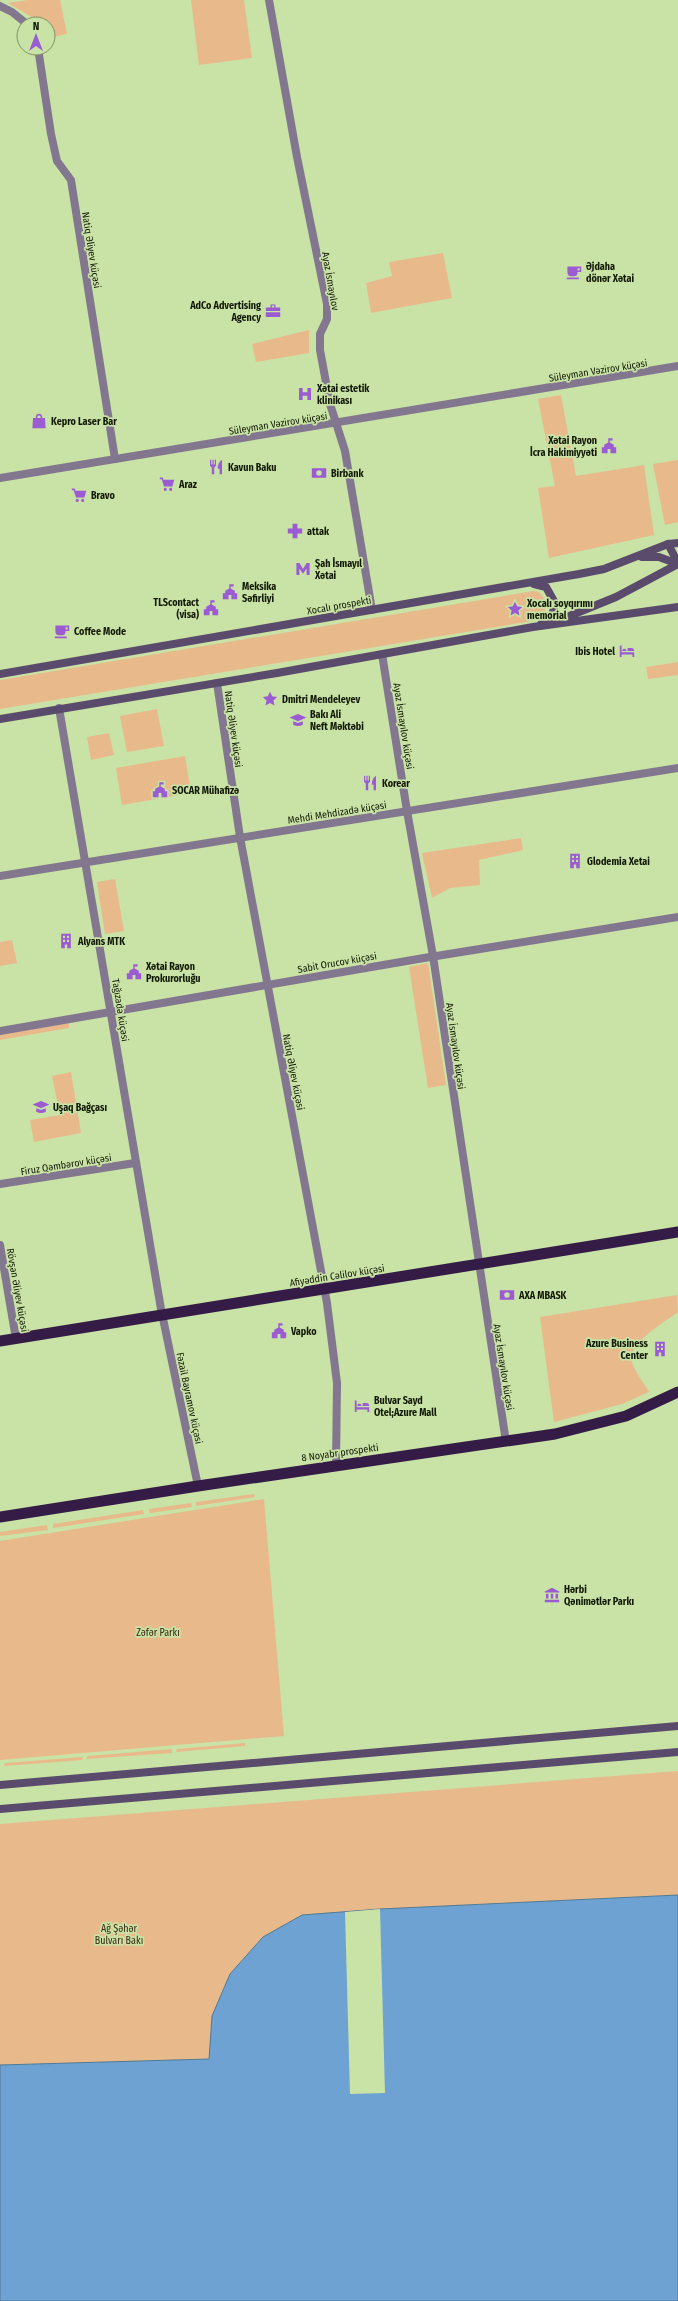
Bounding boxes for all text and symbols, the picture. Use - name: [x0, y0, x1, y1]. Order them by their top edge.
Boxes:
- north arrow: [16, 16, 56, 56]
- text: N: [33, 20, 39, 33]
- street label: Natiq Əliyev küçəsi: [79, 211, 103, 289]
- street label: Ayaz İsmayılov: [319, 251, 343, 312]
- place label: Əjdaha dönər Xətai: [586, 261, 634, 285]
- cafe icon: Əjdaha dönər Xətai: [565, 263, 583, 281]
- place label: AdCo Advertising Agency: [189, 300, 261, 324]
- office icon: AdCo Advertising Agency: [264, 302, 282, 320]
- street label: Süleyman Vəzirov küçəsi: [548, 357, 648, 385]
- place label: Xətai estetik klinikası: [316, 383, 370, 407]
- hospital icon: Xətai estetik klinikası: [296, 385, 314, 403]
- street label: Süleyman Vəzirov küçəsi: [228, 410, 328, 438]
- shop icon: Kepro Laser Bar: [30, 412, 48, 430]
- place label: Kepro Laser Bar: [51, 416, 117, 428]
- place label: Xətai Rayon İcra Hakimiyyəti: [530, 435, 597, 459]
- public building icon: Xətai Rayon İcra Hakimiyyəti: [600, 437, 618, 455]
- restaurant icon: Kavun Baku: [207, 458, 225, 476]
- place label: Kavun Baku: [228, 462, 277, 474]
- bank icon: Birbank: [310, 464, 328, 482]
- place label: Birbank: [331, 468, 364, 480]
- supermarket icon: Araz: [158, 475, 176, 493]
- place label: Araz: [178, 479, 198, 491]
- supermarket icon: Bravo: [70, 486, 88, 504]
- place label: Bravo: [91, 490, 115, 502]
- pharmacy icon: attak: [286, 522, 304, 540]
- place label: attak: [307, 526, 330, 538]
- place label: Şah İsmayıl Xətai: [314, 557, 362, 582]
- metro station icon: Şah İsmayıl Xətai: [294, 560, 312, 578]
- place label: Meksika Səfirliyi: [242, 581, 276, 605]
- public building icon: Meksika Səfirliyi: [221, 583, 239, 601]
- street label: Xocalı prospekti: [306, 594, 372, 618]
- place label: TLScontact (visa): [153, 597, 199, 621]
- place label: Xocalı soyqırımı memorial: [526, 598, 593, 622]
- public building icon: TLScontact (visa): [202, 599, 220, 617]
- place icon: Xocalı soyqırımı memorial: [506, 600, 524, 618]
- cafe icon: Coffee Mode: [53, 622, 71, 640]
- place label: Coffee Mode: [74, 626, 126, 638]
- hotel icon: Ibis Hotel: [618, 642, 636, 660]
- place label: Ibis Hotel: [575, 646, 615, 658]
- street label: Ayaz İsmayılov küçəsi: [390, 682, 418, 770]
- street label: Natiq Əliyev küçəsi: [222, 690, 244, 768]
- place icon: Dmitri Mendeleyev: [261, 690, 279, 708]
- place label: Dmitri Mendeleyev: [282, 694, 360, 706]
- place label: Bakı Ali Neft Məktəbi: [310, 709, 364, 733]
- school or university icon: Bakı Ali Neft Məktəbi: [289, 711, 307, 729]
- restaurant icon: Korear: [361, 774, 379, 792]
- place label: Korear: [382, 778, 410, 790]
- public building icon: SOCAR Mühafizə: [151, 781, 169, 799]
- place label: SOCAR Mühafizə: [172, 785, 239, 797]
- street label: Mehdi Mehdizadə küçəsi: [287, 799, 387, 827]
- building icon: Glodemia Xetai: [566, 852, 584, 870]
- place label: Glodemia Xetai: [587, 856, 650, 868]
- building icon: Alyans MTK: [57, 932, 75, 950]
- place label: Alyans MTK: [77, 936, 125, 948]
- street label: Sabit Orucov küçəsi: [297, 950, 378, 976]
- place label: Xətai Rayon Prokurorluğu: [145, 961, 201, 985]
- public building icon: Xətai Rayon Prokurorluğu: [125, 963, 143, 981]
- street label: Tağızadə küçəsi: [109, 978, 131, 1042]
- street label: Ayaz İsmayılov küçəsi: [443, 1002, 469, 1090]
- street label: Natiq Əliyev küçəsi: [280, 1033, 306, 1111]
- school or university icon: Uşaq Bağçası: [32, 1098, 50, 1116]
- place label: Uşaq Bağçası: [53, 1102, 107, 1114]
- street label: Firuz Qəmbərov küçəsi: [20, 1152, 112, 1178]
- street label: Rövşən Əliyev küçəsi: [4, 1247, 30, 1333]
- street label: Afiyəddin Cəlilov küçəsi: [289, 1263, 386, 1289]
- bank icon: AXA MBASK: [498, 1286, 516, 1304]
- place label: AXA MBASK: [518, 1290, 567, 1302]
- public building icon: Vapko: [270, 1322, 288, 1340]
- street label: Ayaz İsmayılov küçəsi: [490, 1323, 518, 1411]
- place label: Vapko: [290, 1326, 317, 1338]
- place label: Azure Business Center: [585, 1338, 649, 1362]
- building icon: Azure Business Center: [651, 1340, 669, 1358]
- street label: Fəzail Bayramov küçəsi: [173, 1351, 205, 1445]
- place label: Bulvar Sayd Otel;Azure Mall: [374, 1395, 437, 1419]
- hotel icon: Bulvar Sayd Otel;Azure Mall: [353, 1397, 371, 1415]
- street label: 8 Noyabr prospekti: [301, 1442, 379, 1464]
- place label: Hərbi Qənimətlər Parkı: [564, 1584, 635, 1608]
- museum icon: Hərbi Qənimətlər Parkı: [543, 1586, 561, 1604]
- park label: Zəfər Parkı: [136, 1627, 180, 1639]
- park label: Ağ Şəhər Bulvarı Bakı: [95, 1923, 143, 1947]

